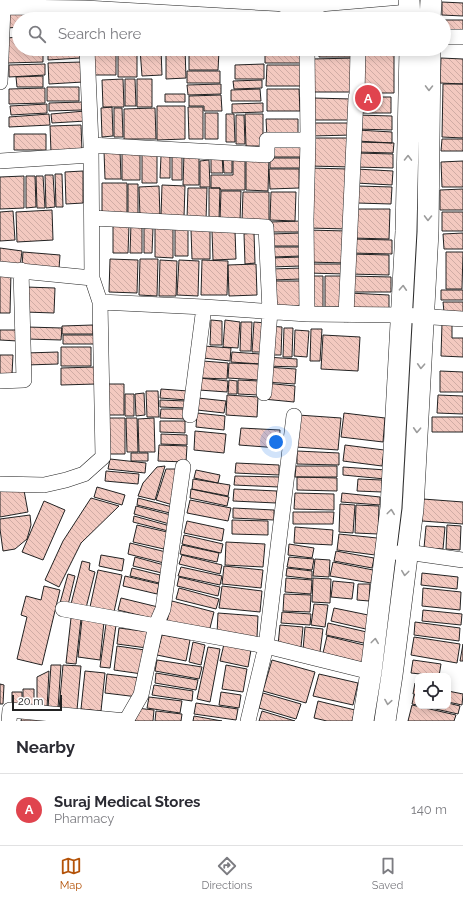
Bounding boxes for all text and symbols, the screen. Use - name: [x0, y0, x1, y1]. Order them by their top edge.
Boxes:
- search box: [12, 12, 451, 56]
- icon: search: [26, 23, 48, 45]
- text: Search here: [58, 25, 141, 43]
- pin: A: [355, 83, 381, 113]
- one-way arrow: [425, 85, 433, 91]
- one-way arrow: [404, 155, 412, 161]
- one-way arrow: [424, 215, 432, 221]
- one-way arrow: [399, 285, 408, 291]
- one-way arrow: [416, 363, 425, 369]
- one-way arrow: [413, 427, 422, 433]
- your location: [266, 432, 286, 452]
- one-way arrow: [386, 509, 395, 515]
- one-way arrow: [400, 570, 409, 576]
- one-way arrow: [370, 638, 379, 644]
- map controls: [415, 673, 451, 709]
- button: locate: [415, 673, 451, 709]
- scale bar: [12, 693, 62, 712]
- text: 20 m: [18, 695, 43, 708]
- one-way arrow: [384, 699, 393, 705]
- text: Nearby: [16, 737, 75, 757]
- text: Suraj Medical Stores: [54, 793, 201, 811]
- text: A: [25, 802, 33, 817]
- text: 140 m: [411, 802, 447, 817]
- text: Pharmacy: [54, 811, 114, 826]
- tab: Map: [60, 855, 82, 892]
- tab: Directions: [202, 855, 252, 892]
- tab: Saved: [372, 855, 403, 892]

